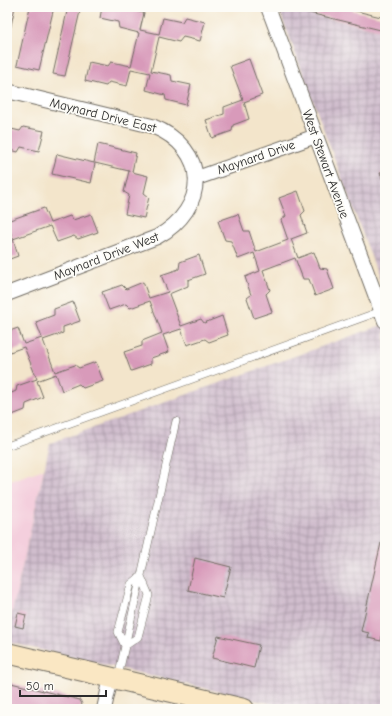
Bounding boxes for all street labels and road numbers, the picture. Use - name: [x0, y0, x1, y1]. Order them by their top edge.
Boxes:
- street label: Maynard Drive East: [48, 95, 159, 136]
- street label: West Stewart Avenue: [299, 108, 353, 221]
- street label: Maynard Drive: [215, 137, 297, 177]
- street label: Maynard Drive West: [51, 229, 162, 283]

